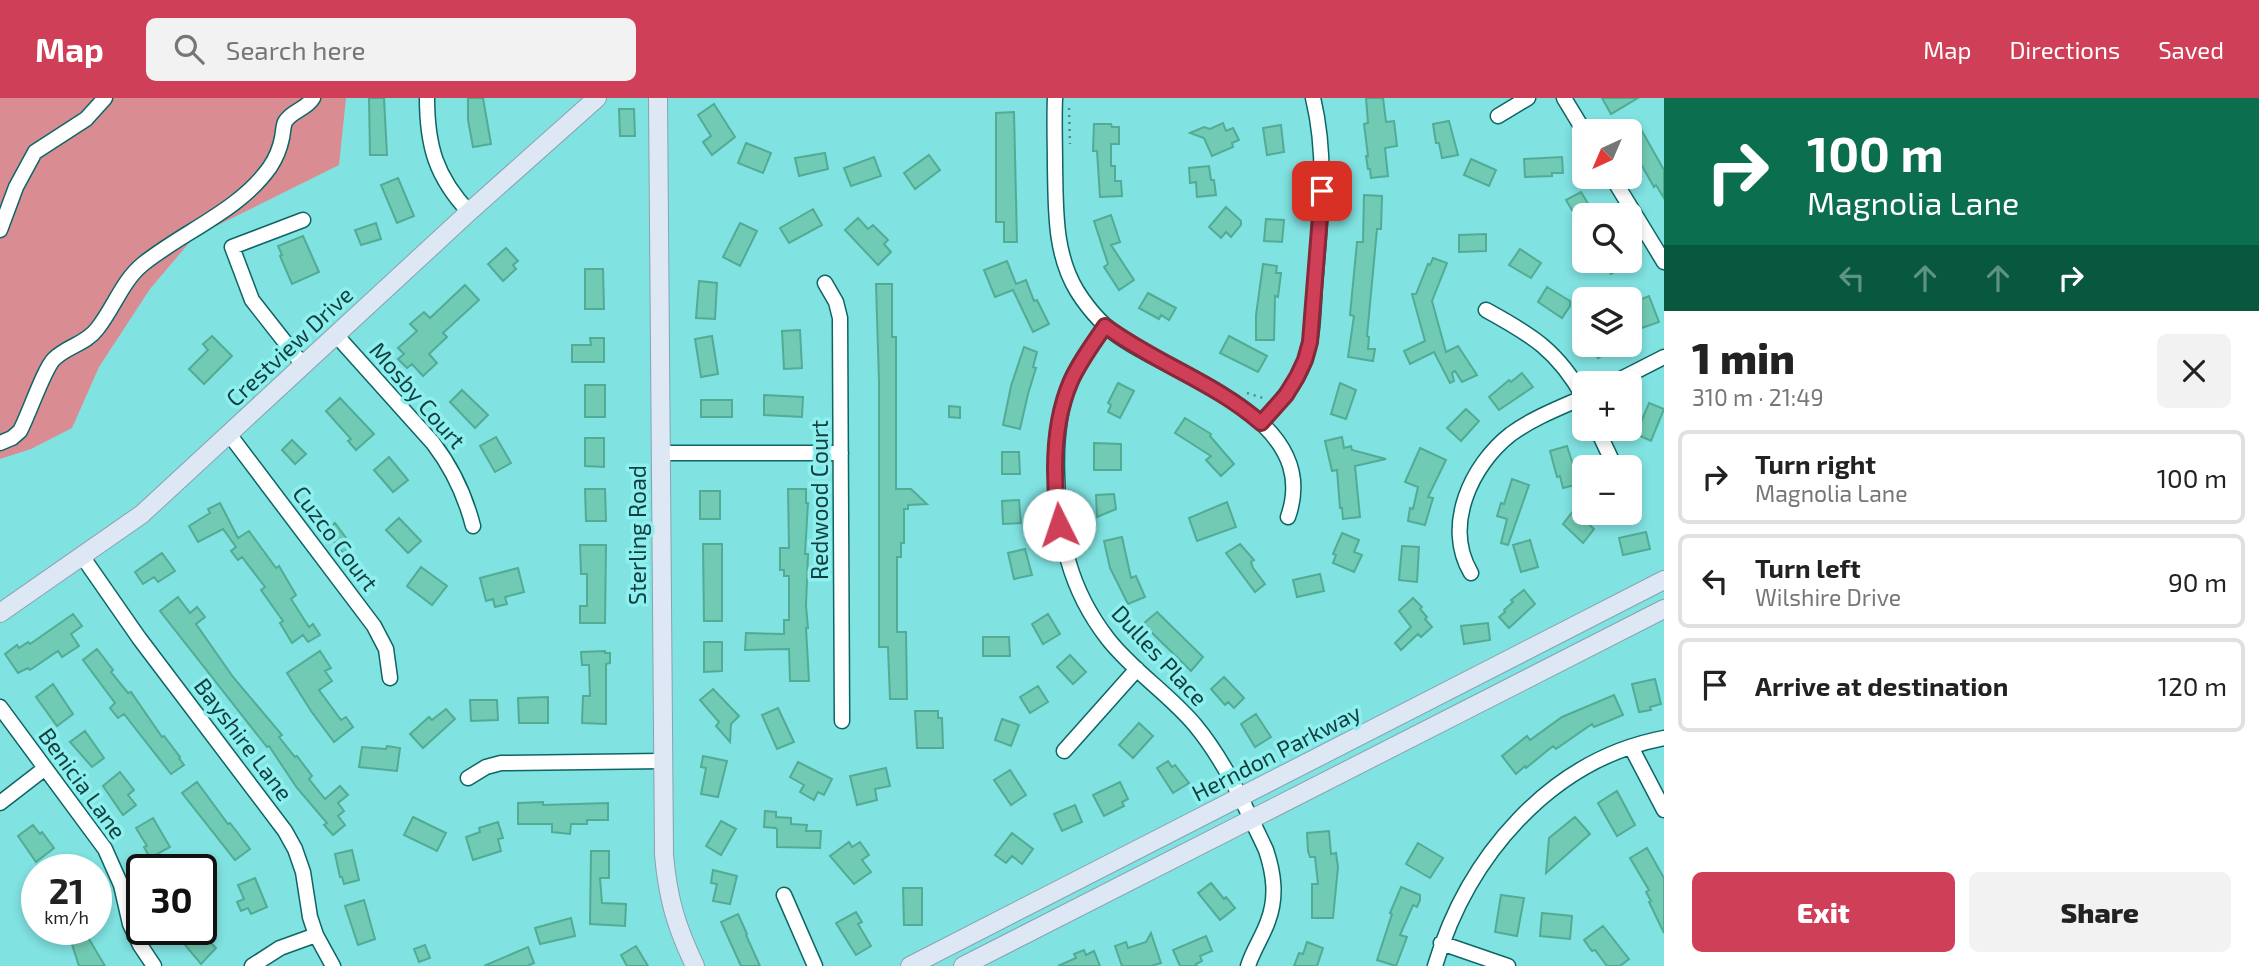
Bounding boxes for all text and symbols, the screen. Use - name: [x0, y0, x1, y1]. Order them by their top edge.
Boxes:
- search box: [146, 18, 636, 81]
- text: Map: [35, 29, 104, 69]
- icon: search: [170, 30, 208, 68]
- text: Search here: [226, 34, 365, 65]
- text: Map: [1923, 35, 1971, 64]
- text: Directions: [2009, 35, 2120, 64]
- text: Saved: [2158, 35, 2224, 64]
- north arrow: [1572, 119, 1642, 189]
- map controls: [1572, 119, 1642, 525]
- text: 100 m: [1807, 123, 1944, 182]
- icon: right: [1692, 126, 1783, 217]
- pin: [1292, 161, 1352, 221]
- icon: arrive: [1303, 172, 1341, 210]
- text: Magnolia Lane: [1807, 183, 2019, 221]
- button: search: [1572, 203, 1642, 273]
- icon: left: [1833, 259, 1871, 297]
- icon: ahead: [1906, 259, 1944, 297]
- icon: ahead: [1979, 259, 2017, 297]
- icon: right: [2052, 259, 2090, 297]
- street label: Crestview Drive: [220, 280, 358, 412]
- button: layers: [1572, 287, 1642, 357]
- text: 1 min: [1692, 332, 1795, 382]
- button: close: [2157, 334, 2231, 408]
- street label: Mosby Court: [364, 336, 472, 454]
- button: +: [1572, 371, 1642, 441]
- text: 310 m · 21:49: [1692, 383, 1824, 411]
- street label: Redwood Court: [805, 420, 833, 580]
- text: Turn right: [1755, 448, 1876, 479]
- button: −: [1572, 455, 1642, 525]
- icon: right: [1696, 458, 1734, 496]
- text: 100 m: [2157, 462, 2227, 493]
- street label: Sterling Road: [623, 465, 651, 605]
- text: Magnolia Lane: [1755, 479, 1908, 507]
- street label: Cuzco Court: [287, 480, 385, 596]
- position arrow: [1022, 488, 1096, 562]
- text: Turn left: [1755, 552, 1861, 583]
- icon: left: [1696, 562, 1734, 600]
- text: 90 m: [2168, 566, 2227, 597]
- text: Wilshire Drive: [1755, 583, 1901, 611]
- street label: Dulles Place: [1106, 599, 1214, 711]
- icon: arrive: [1696, 666, 1734, 704]
- text: Arrive at destination: [1755, 670, 2008, 701]
- text: 120 m: [2158, 670, 2227, 701]
- street label: Bayshire Lane: [189, 672, 299, 806]
- street label: Herndon Parkway: [1187, 697, 1365, 807]
- street label: Benicia Lane: [33, 722, 133, 844]
- speed limit sign: 30: [126, 854, 217, 945]
- text: 21: [49, 869, 84, 911]
- button: Exit: [1692, 872, 1955, 952]
- button: Share: [1969, 872, 2231, 952]
- text: km/h: [44, 906, 89, 928]

